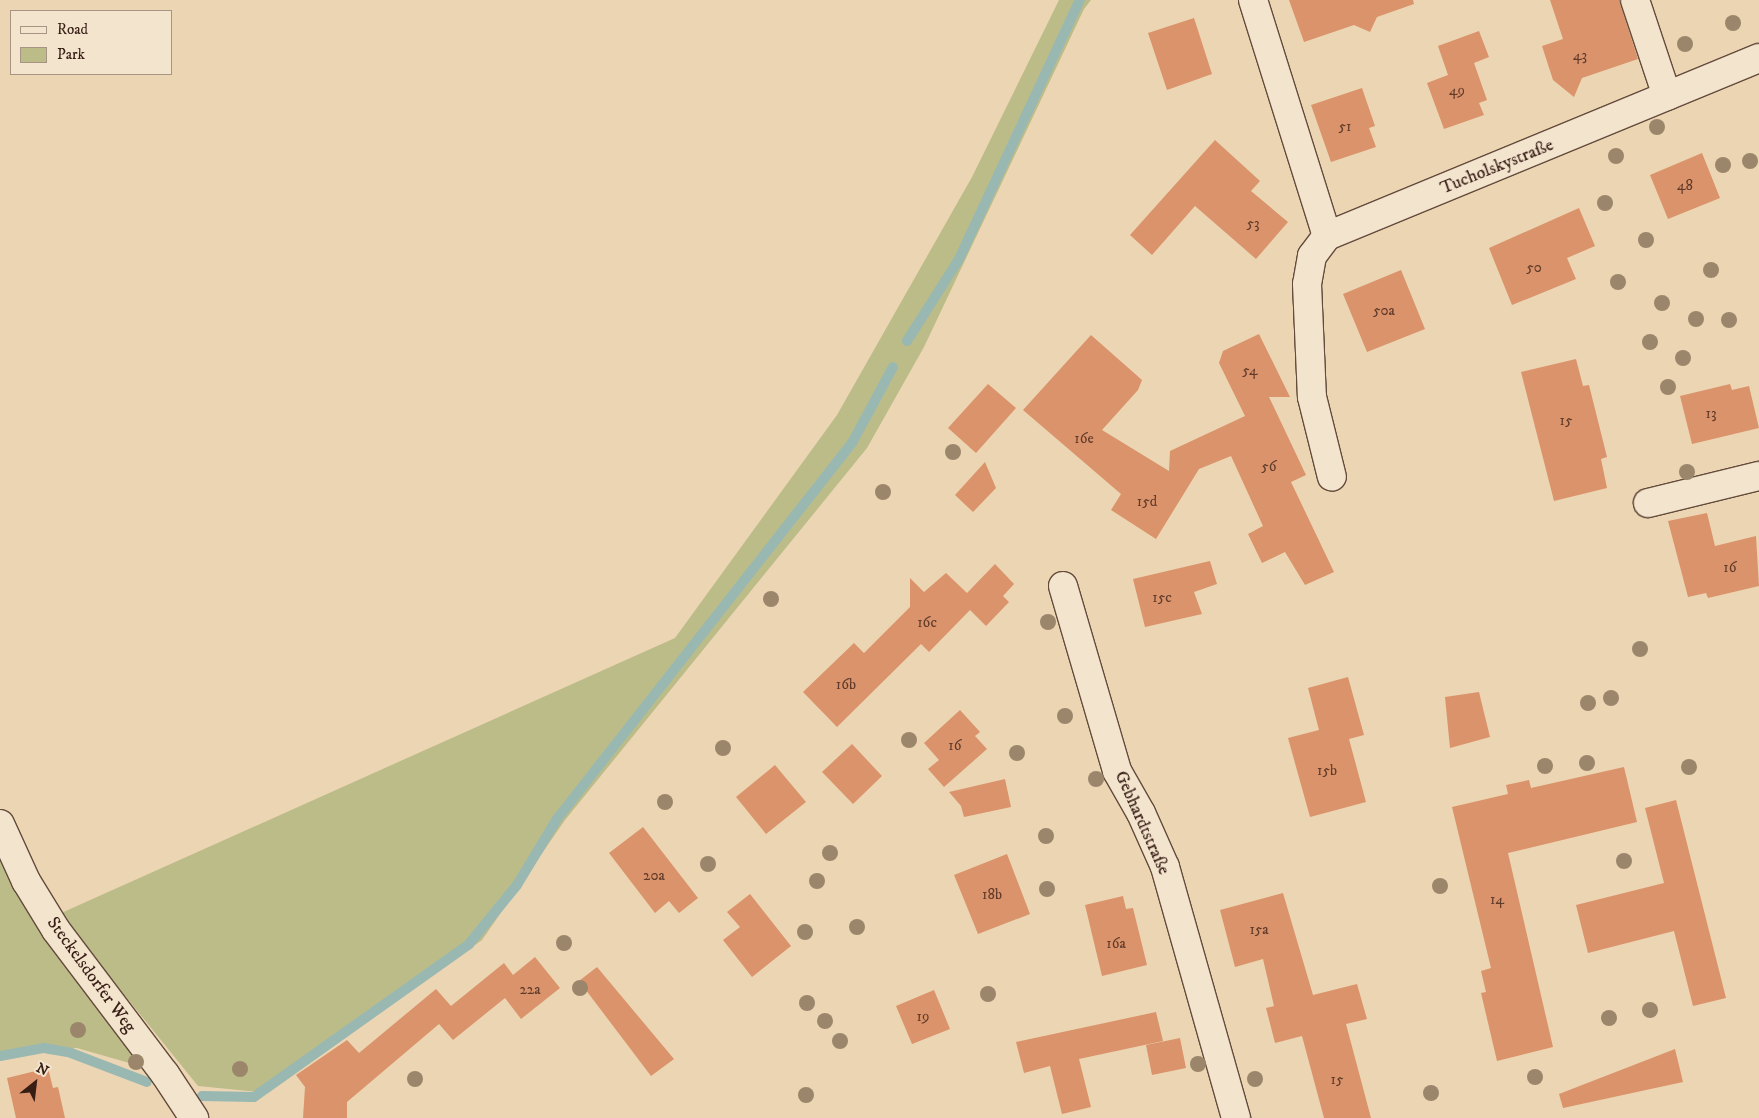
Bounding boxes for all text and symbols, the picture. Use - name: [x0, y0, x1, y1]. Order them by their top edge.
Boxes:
- legend: [10, 10, 172, 75]
- text: Road: [57, 20, 88, 39]
- text: Park: [57, 45, 85, 64]
- house number: 43: [1573, 47, 1587, 65]
- house number: 49: [1449, 82, 1465, 100]
- house number: 51: [1339, 118, 1351, 136]
- street label: Tucholskystraße: [1437, 134, 1557, 200]
- house number: 48: [1677, 177, 1693, 195]
- house number: 53: [1246, 215, 1260, 233]
- house number: 50: [1526, 259, 1542, 277]
- house number: 50a: [1373, 302, 1395, 320]
- house number: 54: [1242, 362, 1258, 380]
- house number: 13: [1705, 405, 1717, 423]
- house number: 15: [1560, 412, 1572, 430]
- house number: 16e: [1074, 430, 1094, 448]
- house number: 56: [1261, 458, 1277, 476]
- house number: 15d: [1137, 493, 1157, 511]
- house number: 16: [1723, 559, 1737, 577]
- house number: 15c: [1152, 589, 1172, 607]
- house number: 16c: [917, 614, 937, 632]
- house number: 16b: [836, 676, 856, 694]
- house number: 16: [948, 737, 962, 755]
- house number: 15b: [1317, 762, 1337, 780]
- street label: Gebhardtstraße: [1109, 768, 1175, 878]
- house number: 20a: [643, 867, 665, 885]
- house number: 18b: [982, 886, 1002, 904]
- house number: 14: [1490, 891, 1504, 909]
- street label: Steckelsdorfer Weg: [42, 913, 140, 1037]
- house number: 15a: [1249, 921, 1269, 939]
- house number: 16a: [1106, 935, 1126, 953]
- house number: 22a: [519, 981, 541, 999]
- house number: 19: [917, 1008, 929, 1026]
- north arrow: [10, 1058, 60, 1108]
- text: N: [33, 1059, 52, 1081]
- house number: 15: [1331, 1071, 1343, 1089]

